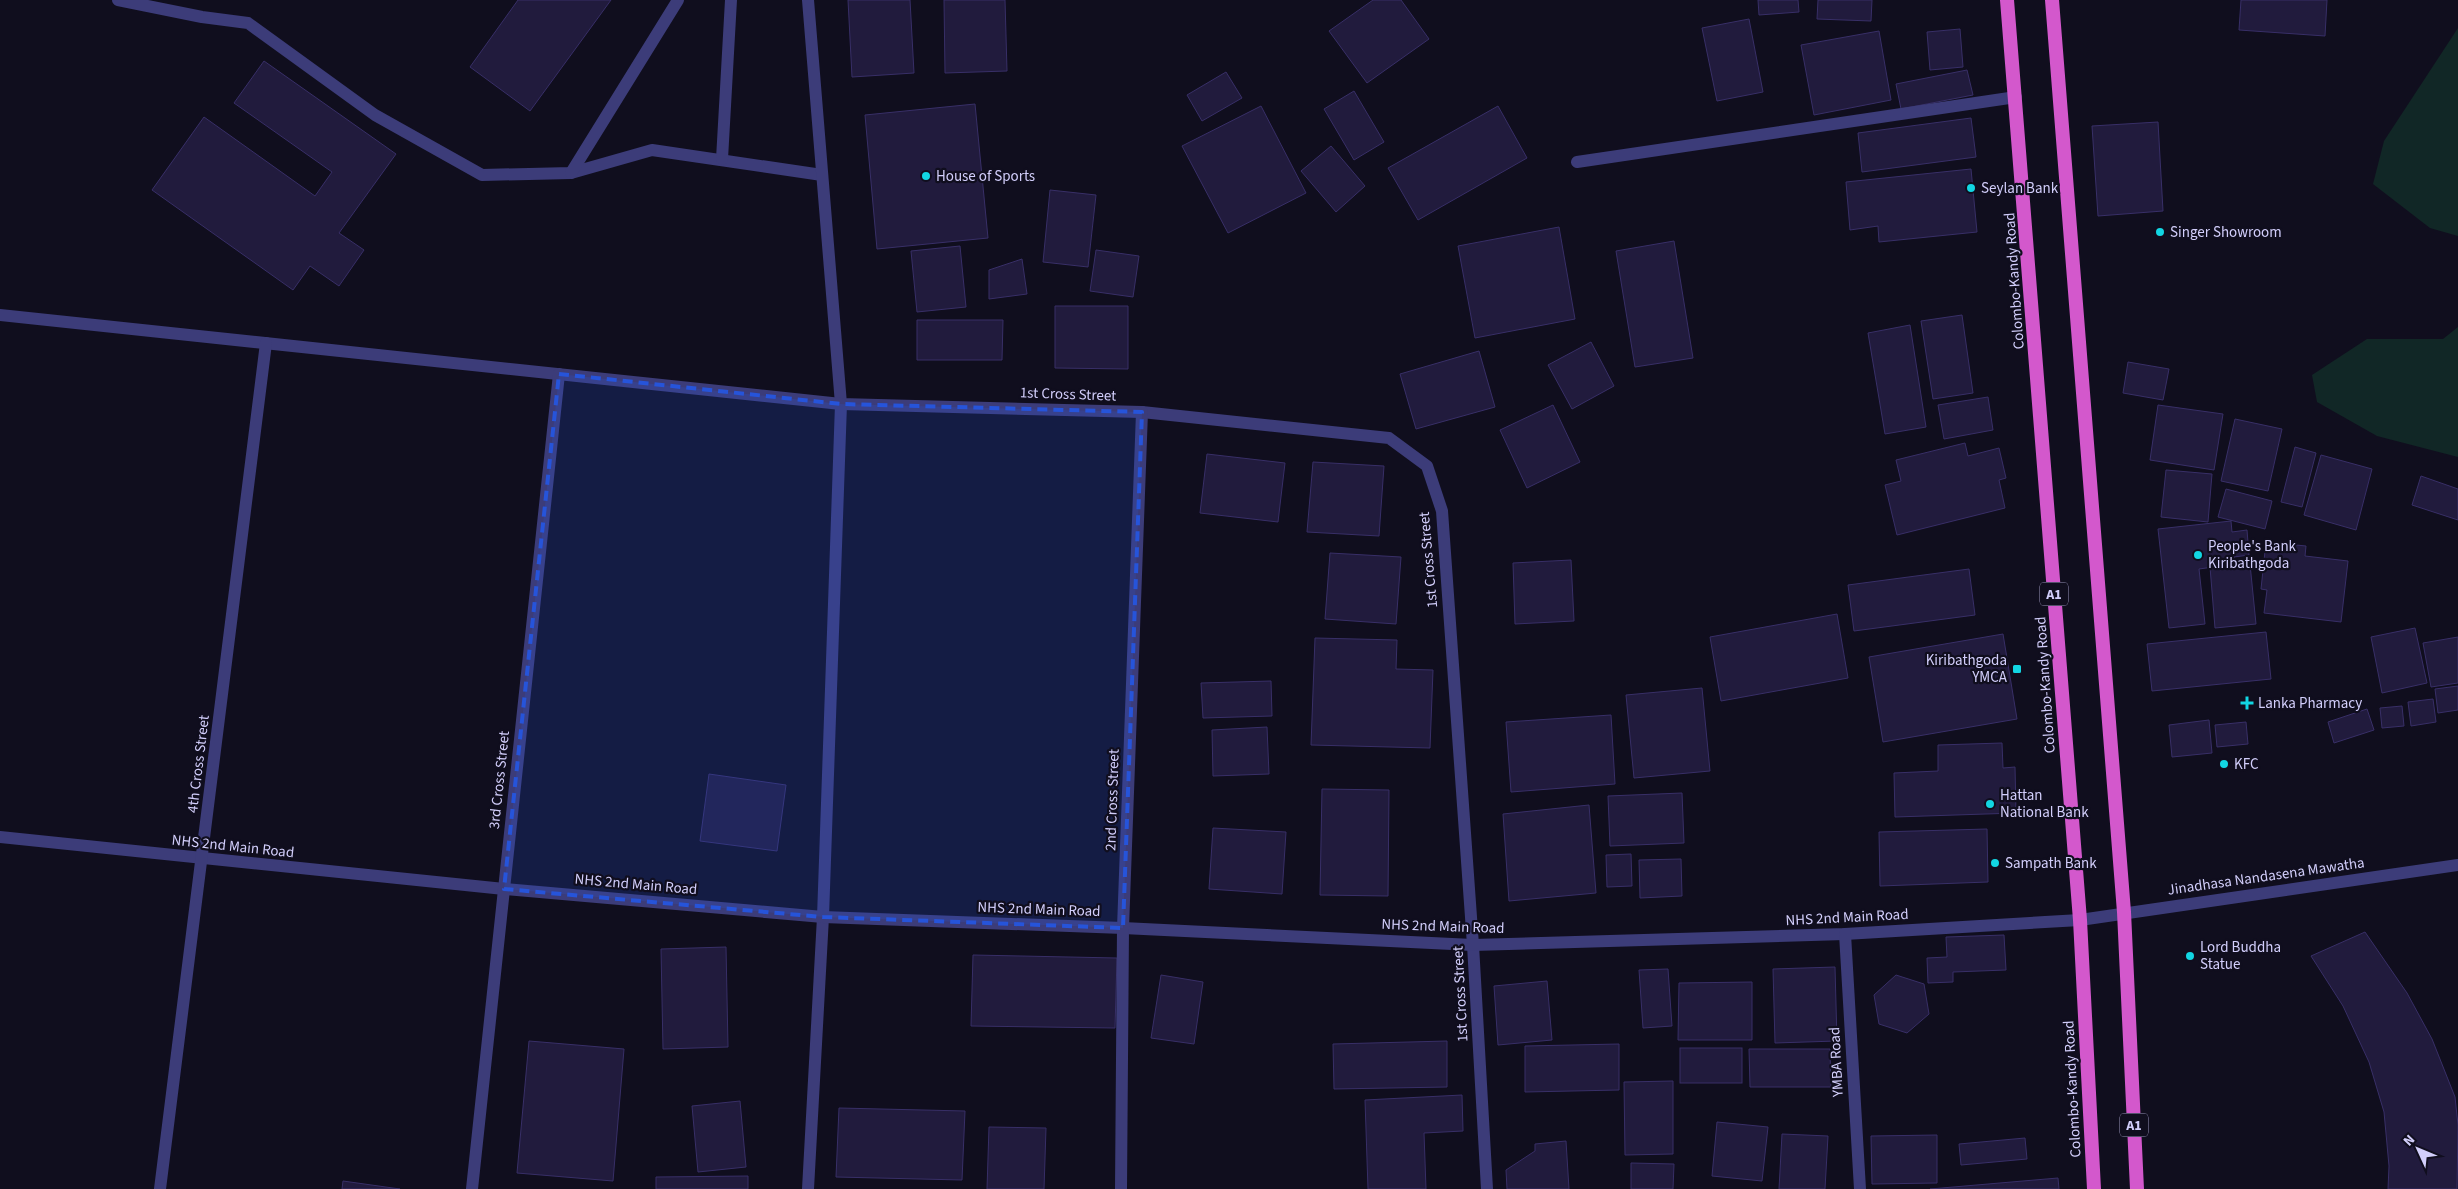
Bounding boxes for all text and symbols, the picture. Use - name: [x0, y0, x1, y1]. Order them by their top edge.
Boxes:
- place label: House of Sports: [936, 166, 1035, 187]
- marker: House of Sports: [920, 170, 932, 182]
- place label: Seylan Bank: [1981, 178, 2059, 199]
- marker: Seylan Bank: [1965, 182, 1977, 194]
- street label: Colombo-Kandy Road: [1999, 212, 2030, 350]
- place label: Singer Showroom: [2170, 222, 2282, 243]
- marker: Singer Showroom: [2154, 226, 2166, 238]
- street label: 1st Cross Street: [1019, 382, 1117, 407]
- street label: 1st Cross Street: [1414, 511, 1443, 609]
- place label: People's Bank Kiribathgoda: [2208, 536, 2297, 574]
- marker: People's Bank Kiribathgoda: [2192, 549, 2204, 561]
- road number: A1: [2040, 582, 2068, 606]
- street label: Colombo-Kandy Road: [2030, 616, 2061, 754]
- place label: Kiribathgoda YMCA: [1926, 650, 2008, 688]
- marker: Kiribathgoda YMCA: [2011, 663, 2023, 675]
- place label: Lanka Pharmacy: [2258, 693, 2362, 714]
- marker: Lanka Pharmacy: [2240, 696, 2254, 710]
- street label: 4th Cross Street: [182, 714, 215, 814]
- street label: 3rd Cross Street: [484, 730, 515, 830]
- street label: 2nd Cross Street: [1100, 749, 1125, 851]
- place label: KFC: [2234, 754, 2259, 775]
- marker: KFC: [2218, 758, 2230, 770]
- place label: Hattan National Bank: [2000, 785, 2089, 823]
- marker: Hattan National Bank: [1984, 798, 1996, 810]
- street label: NHS 2nd Main Road: [171, 830, 295, 863]
- street label: Jinadhasa Nandasena Mawatha: [2166, 852, 2366, 901]
- place label: Sampath Bank: [2005, 853, 2097, 874]
- marker: Sampath Bank: [1989, 857, 2001, 869]
- street label: NHS 2nd Main Road: [574, 869, 698, 900]
- street label: NHS 2nd Main Road: [977, 897, 1101, 922]
- street label: NHS 2nd Main Road: [1785, 904, 1909, 931]
- street label: NHS 2nd Main Road: [1381, 914, 1505, 939]
- place label: Lord Buddha Statue: [2200, 937, 2281, 975]
- street label: 1st Cross Street: [1447, 945, 1474, 1043]
- marker: Lord Buddha Statue: [2184, 950, 2196, 962]
- street label: Colombo-Kandy Road: [2058, 1020, 2087, 1158]
- street label: YMBA Road: [1824, 1026, 1849, 1099]
- road number: A1: [2120, 1114, 2148, 1136]
- north arrow: [2393, 1124, 2443, 1174]
- text: N: [2399, 1130, 2420, 1151]

